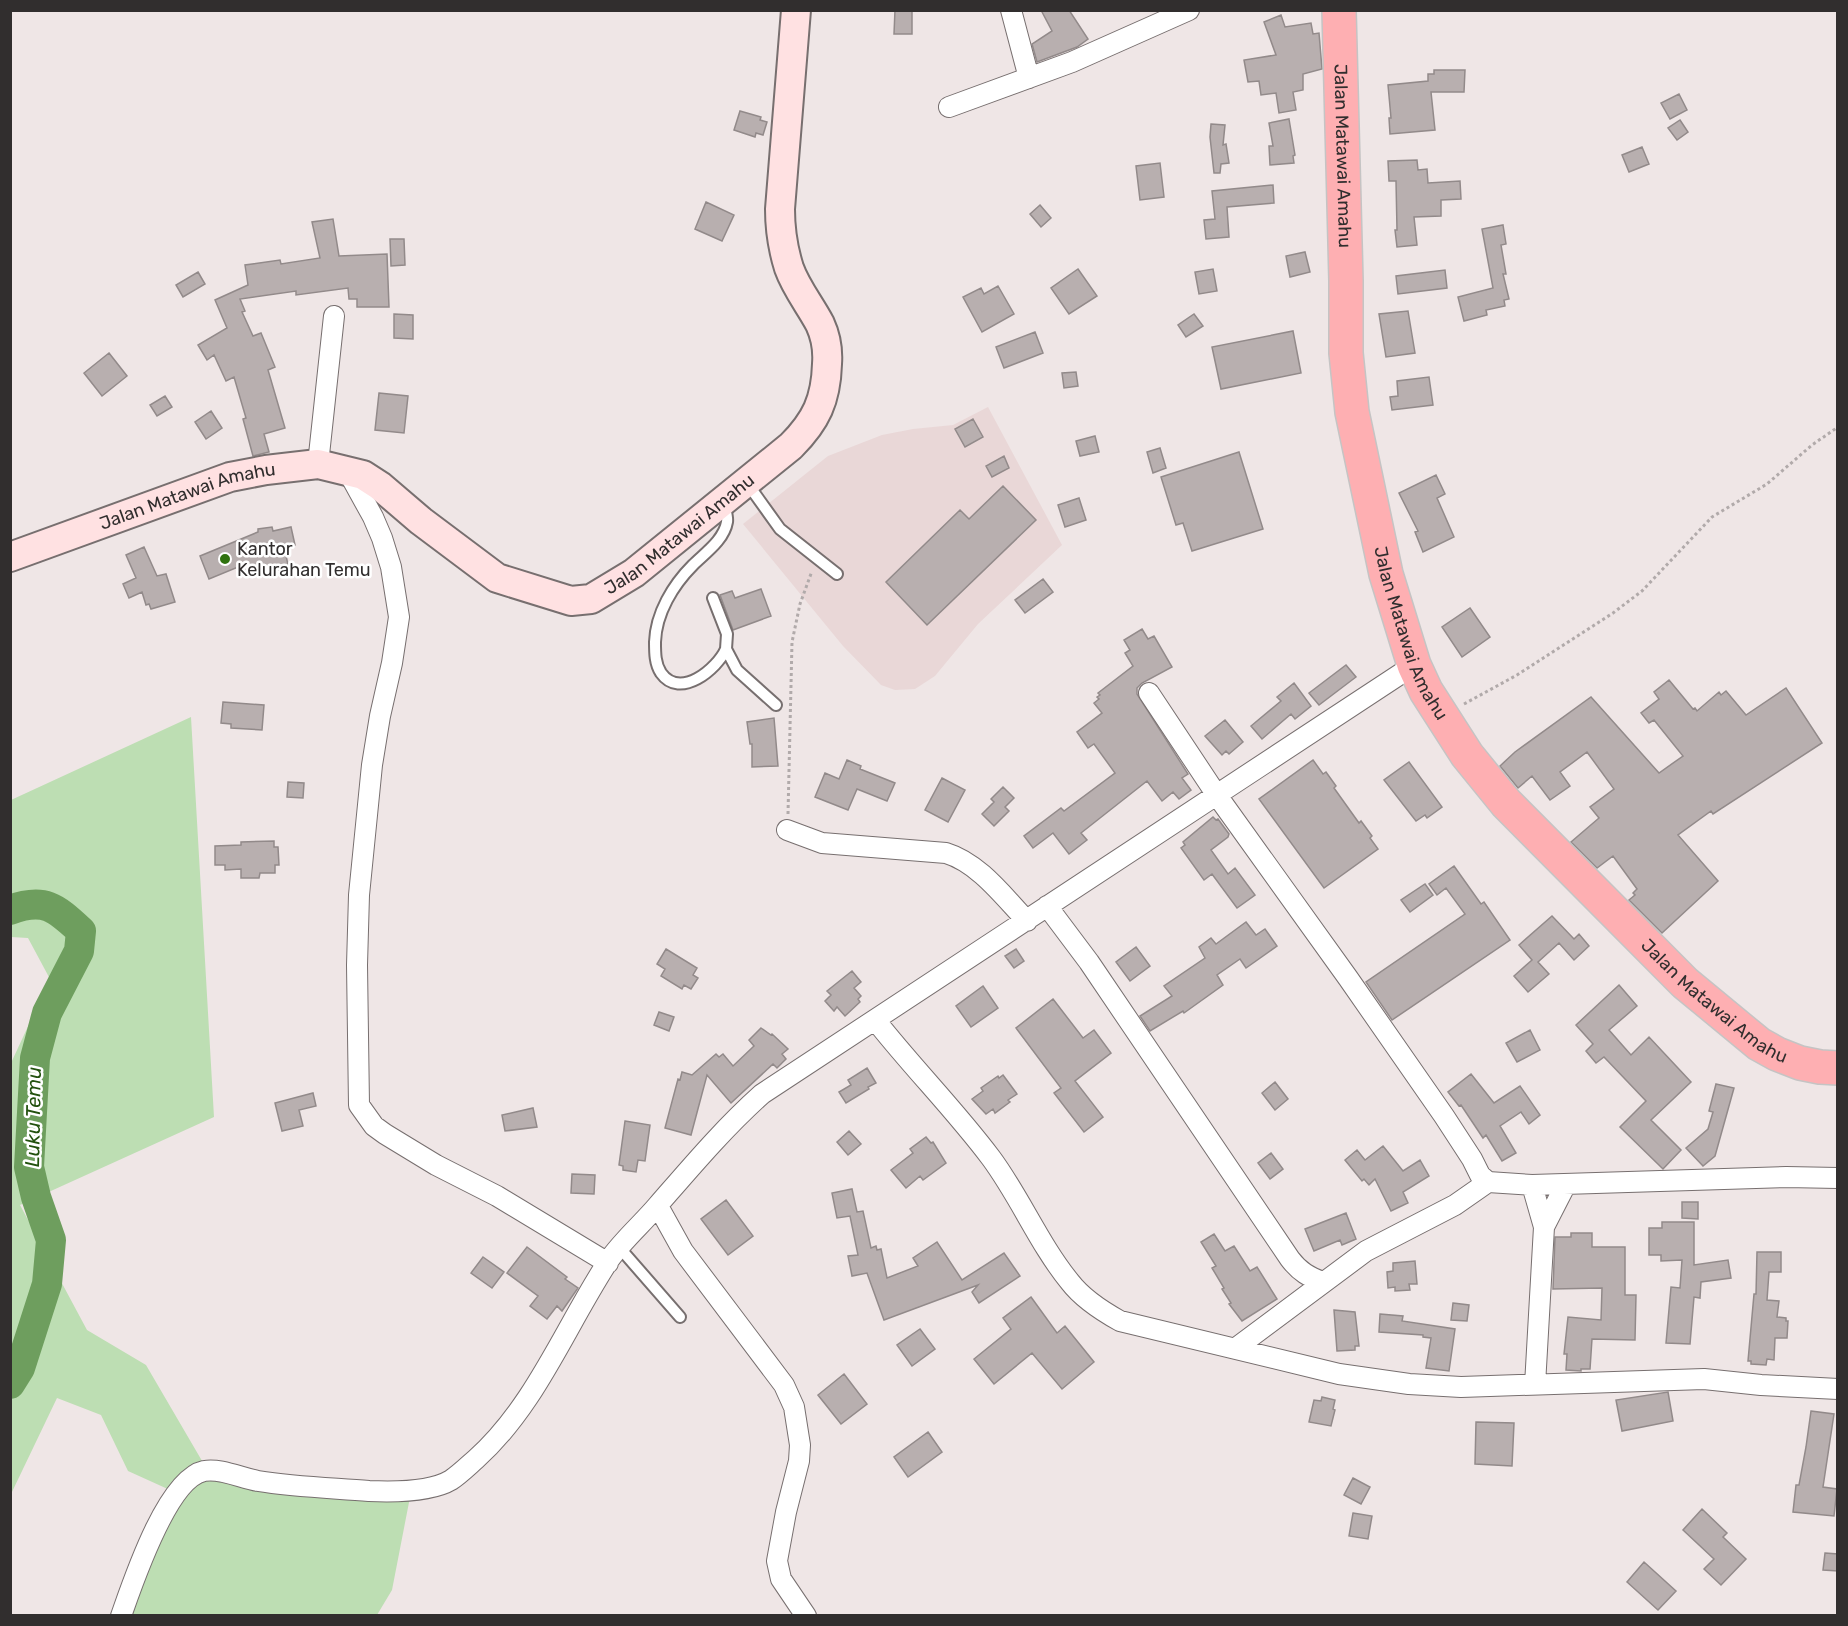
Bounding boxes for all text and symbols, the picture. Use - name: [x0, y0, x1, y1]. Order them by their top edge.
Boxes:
- street label: Jalan Matawai Amahu: [1329, 64, 1356, 248]
- street label: Jalan Matawai Amahu: [96, 458, 277, 535]
- street label: Jalan Matawai Amahu: [600, 469, 759, 599]
- place label: Kantor Kelurahan Temu: [237, 538, 371, 581]
- street label: Jalan Matawai Amahu: [1369, 544, 1453, 724]
- marker: Kantor Kelurahan Temu: [218, 552, 232, 566]
- street label: Jalan Matawai Amahu: [1637, 934, 1790, 1068]
- water label: Luku Temu: [20, 1067, 46, 1167]

